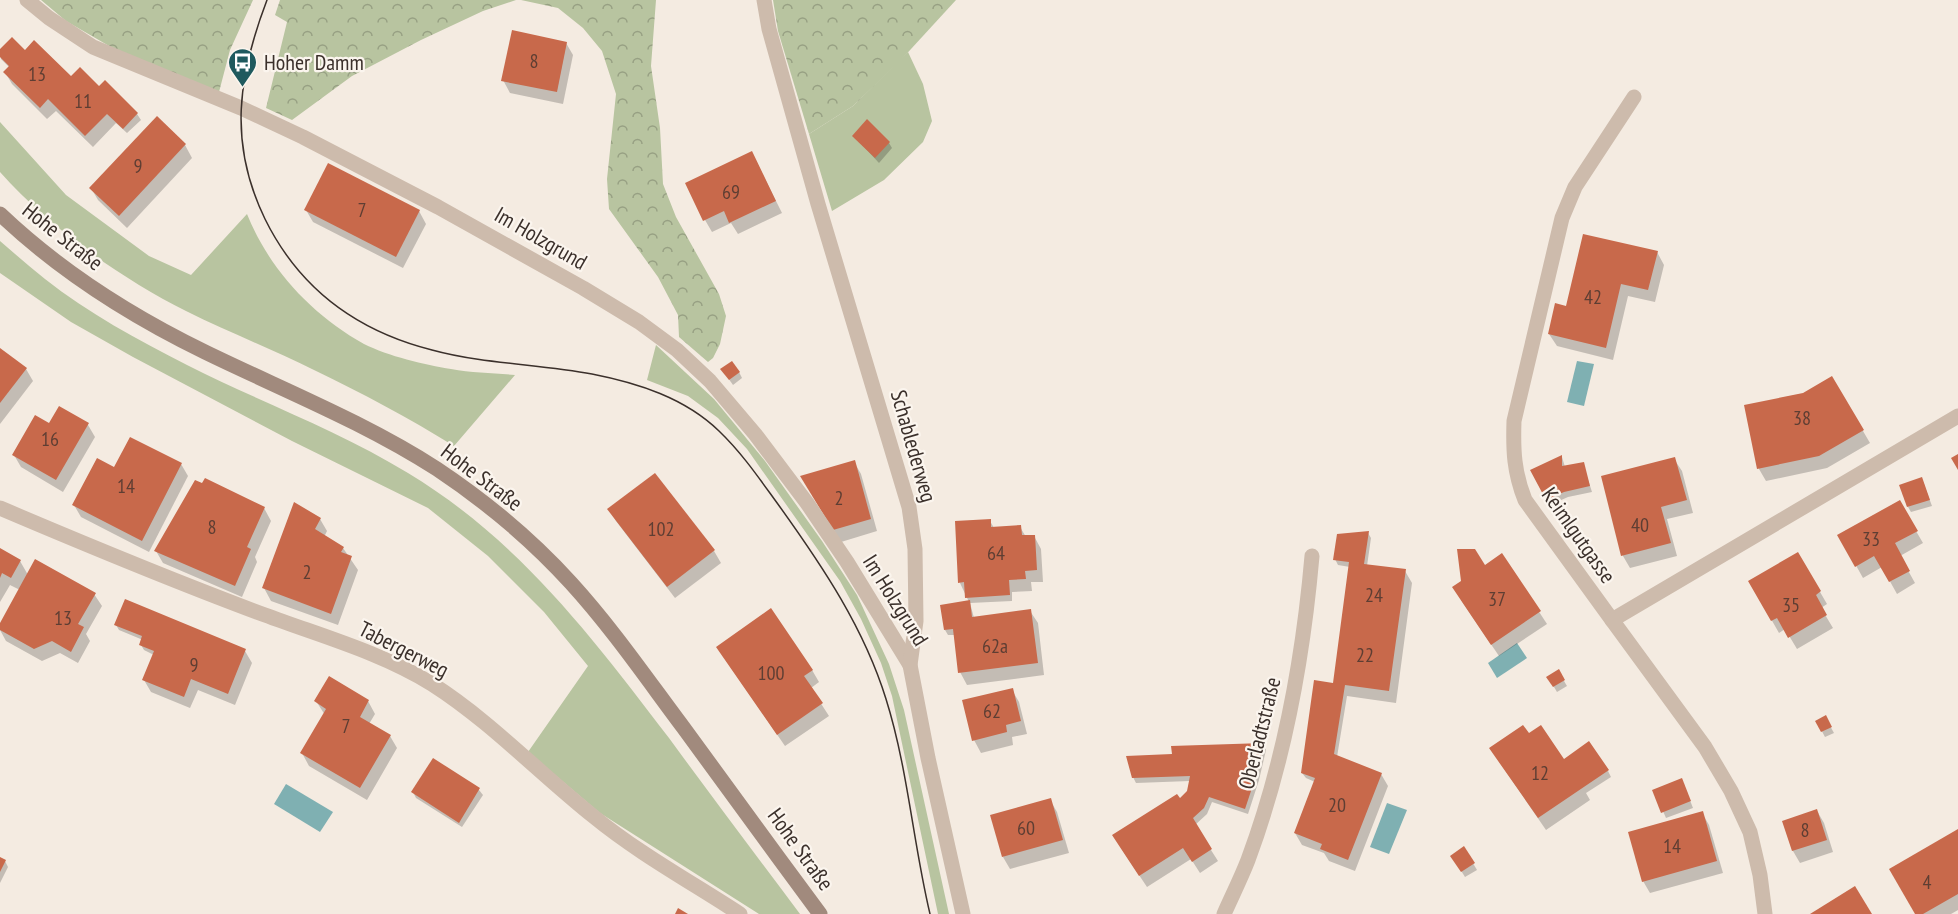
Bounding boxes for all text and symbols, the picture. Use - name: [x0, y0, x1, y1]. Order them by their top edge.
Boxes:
- bus stop icon: Hoher Damm: [227, 46, 259, 88]
- place label: Hoher Damm: [264, 48, 364, 76]
- house number: 8: [530, 48, 539, 74]
- house number: 13: [28, 61, 46, 87]
- house number: 11: [74, 88, 92, 114]
- house number: 9: [134, 153, 143, 179]
- house number: 69: [722, 179, 740, 205]
- street label: Hohe Straße: [17, 196, 109, 276]
- house number: 7: [358, 197, 367, 223]
- street label: Im Holzgrund: [490, 200, 592, 276]
- house number: 42: [1584, 284, 1602, 310]
- street label: Schablederweg: [885, 387, 943, 505]
- house number: 38: [1793, 405, 1811, 431]
- house number: 16: [41, 426, 59, 452]
- street label: Hohe Straße: [436, 437, 528, 517]
- house number: 14: [117, 473, 135, 499]
- street label: Keimlgutgasse: [1536, 482, 1622, 588]
- house number: 2: [835, 485, 844, 511]
- house number: 40: [1631, 512, 1649, 538]
- house number: 8: [208, 514, 217, 540]
- house number: 102: [648, 516, 675, 542]
- house number: 33: [1862, 526, 1880, 552]
- house number: 64: [987, 540, 1005, 566]
- street label: Im Holzgrund: [857, 549, 935, 651]
- house number: 2: [303, 559, 312, 585]
- house number: 24: [1365, 582, 1383, 608]
- house number: 37: [1488, 586, 1506, 612]
- house number: 35: [1782, 592, 1800, 618]
- house number: 13: [54, 605, 72, 631]
- street label: Tabergerweg: [354, 614, 454, 684]
- house number: 62a: [982, 633, 1008, 659]
- house number: 22: [1356, 642, 1374, 668]
- house number: 9: [190, 652, 199, 678]
- house number: 100: [758, 660, 785, 686]
- street label: Oberladtstraße: [1232, 674, 1286, 792]
- house number: 62: [983, 698, 1001, 724]
- house number: 7: [342, 713, 351, 739]
- house number: 12: [1531, 760, 1549, 786]
- house number: 20: [1328, 792, 1346, 818]
- street label: Hohe Straße: [762, 802, 840, 896]
- house number: 60: [1017, 815, 1035, 841]
- house number: 8: [1801, 817, 1810, 843]
- house number: 14: [1663, 833, 1681, 859]
- house number: 4: [1923, 869, 1932, 895]

